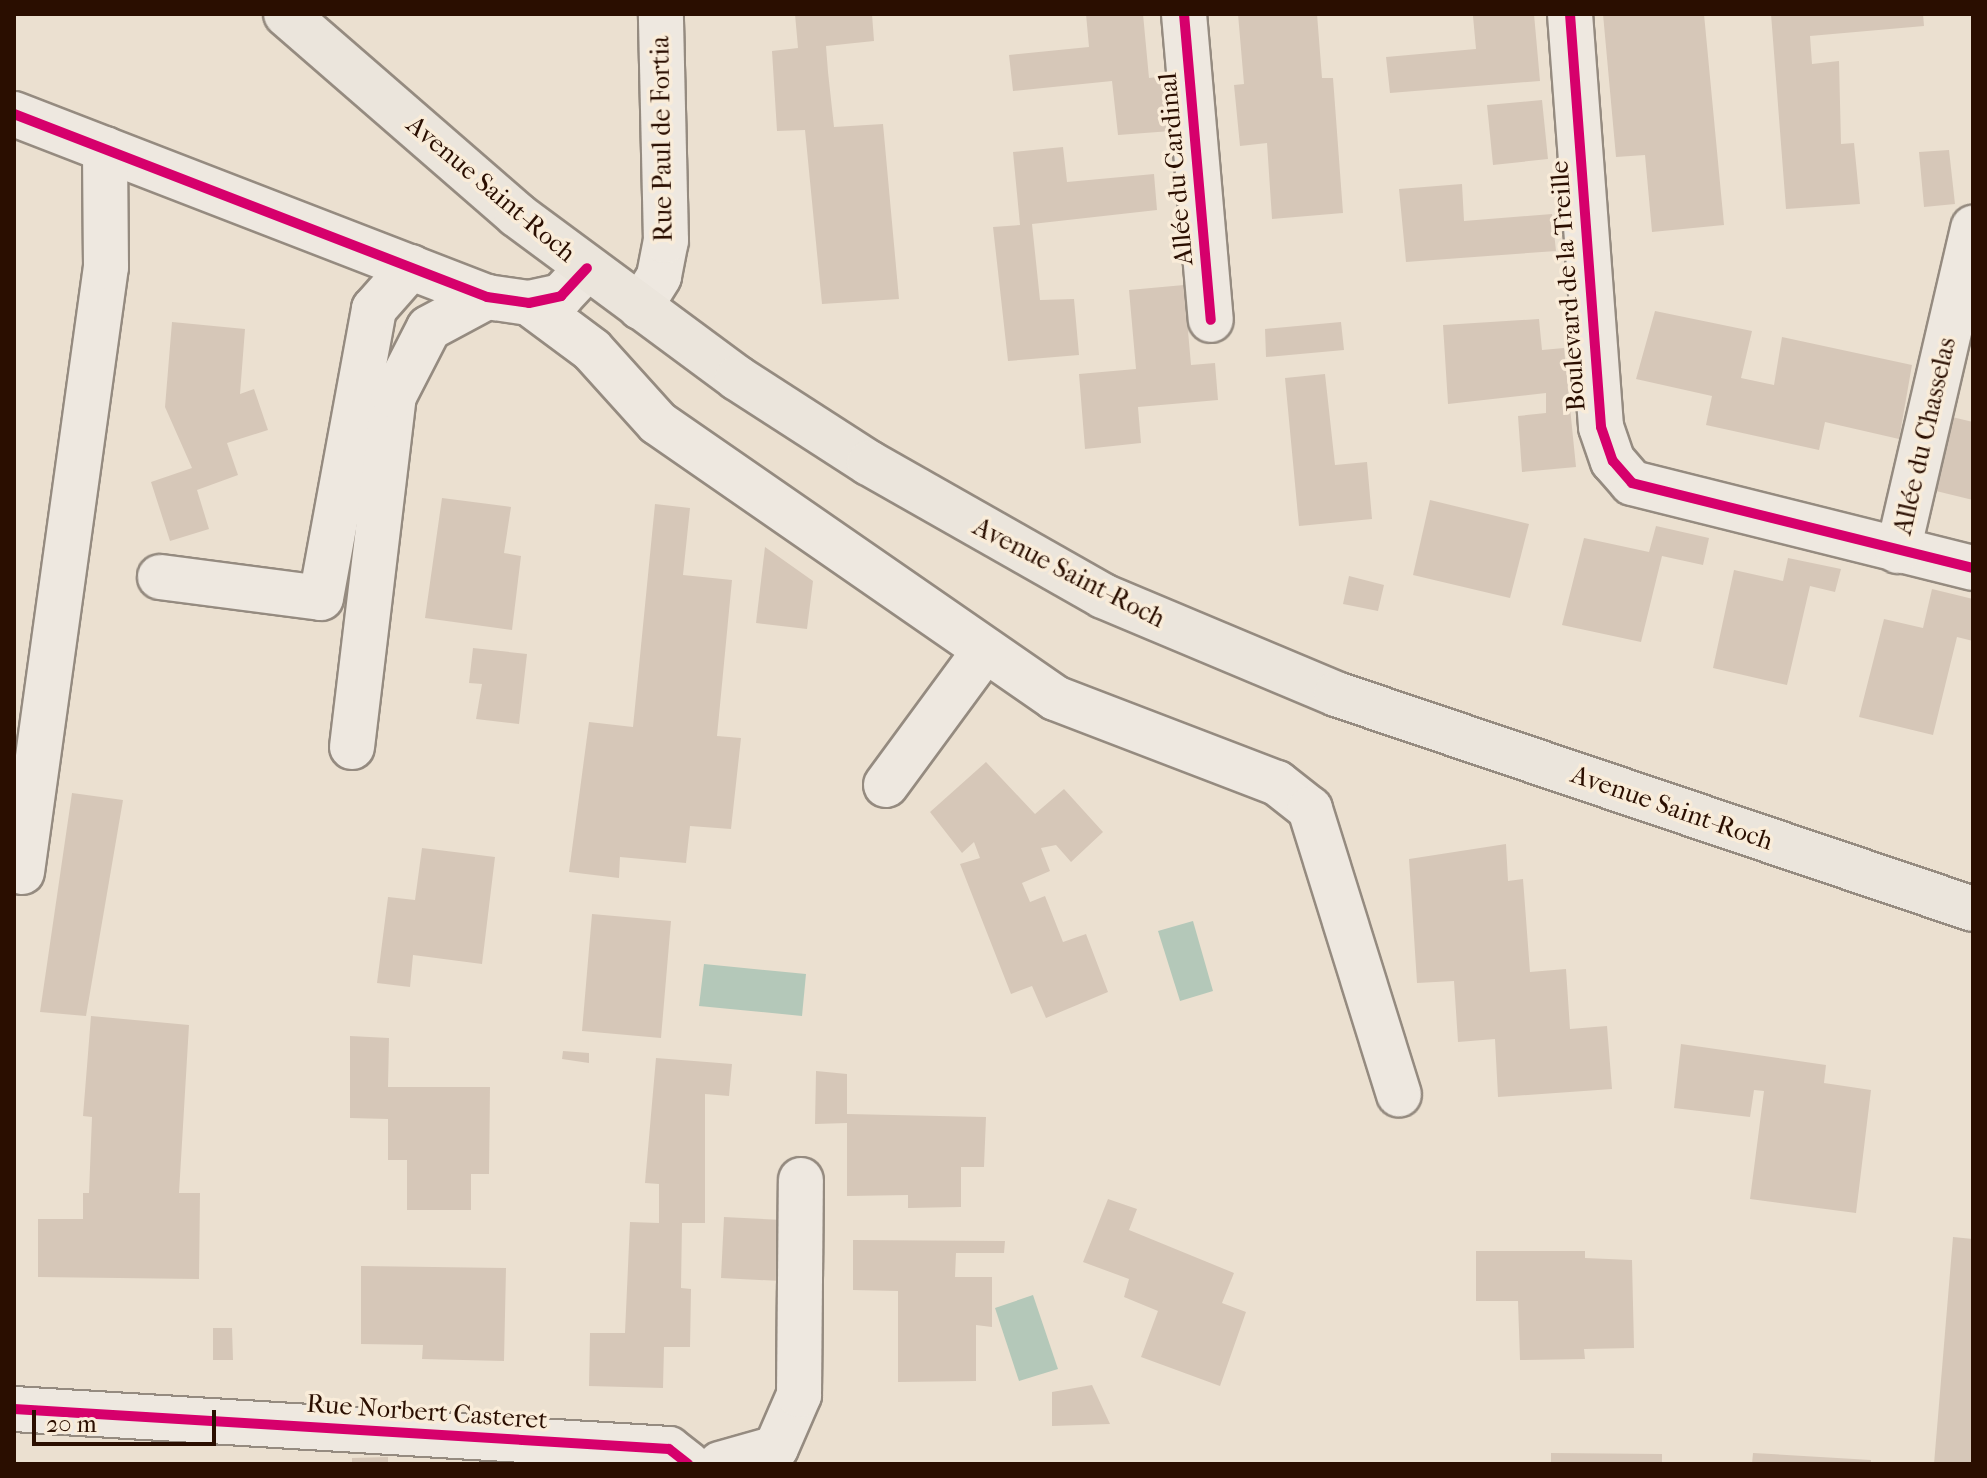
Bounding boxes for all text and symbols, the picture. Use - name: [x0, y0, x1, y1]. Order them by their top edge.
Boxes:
- street label: Rue Paul de Fortia: [645, 36, 679, 242]
- street label: Allée du Cardinal: [1152, 71, 1200, 267]
- street label: Avenue Saint-Roch: [400, 109, 582, 269]
- street label: Boulevard de la Treille: [1544, 160, 1592, 412]
- street label: Allée du Chasselas: [1887, 334, 1963, 538]
- street label: Avenue Saint-Roch: [968, 511, 1170, 635]
- street label: Avenue Saint-Roch: [1567, 759, 1777, 857]
- street label: Rue Norbert Casteret: [305, 1388, 549, 1436]
- scale bar: [36, 1394, 220, 1444]
- text: 20 m: [46, 1410, 97, 1438]

